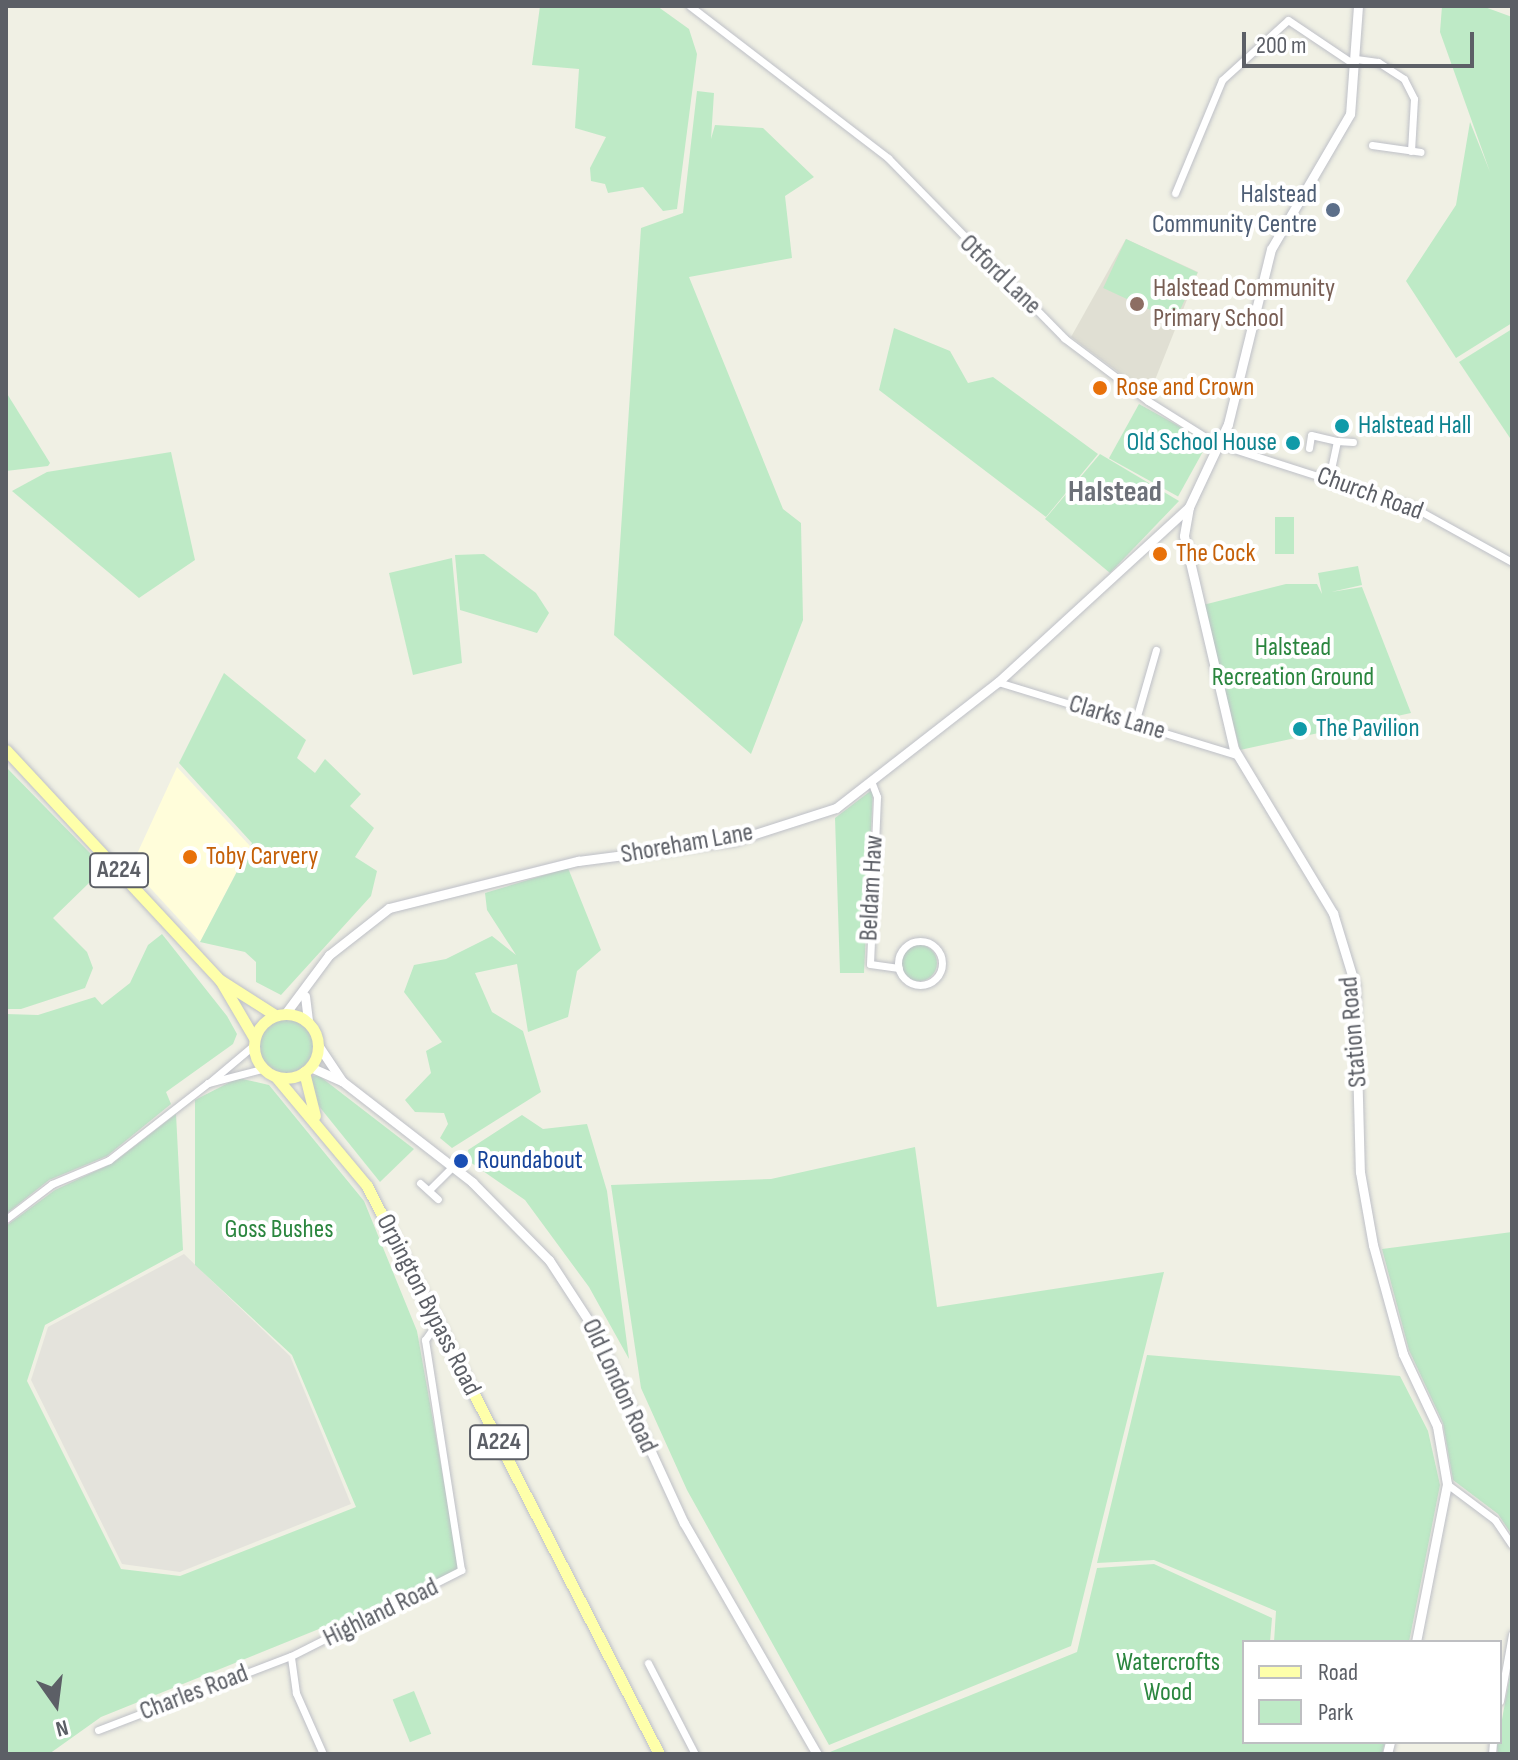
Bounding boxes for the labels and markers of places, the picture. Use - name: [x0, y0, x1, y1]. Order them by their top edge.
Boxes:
- place label: Halstead Community Centre: [1152, 179, 1317, 240]
- marker: Halstead Community Centre: [1324, 201, 1342, 219]
- place label: Halstead Community Primary School: [1153, 273, 1335, 334]
- marker: Halstead Community Primary School: [1128, 295, 1146, 313]
- place label: Rose and Crown: [1116, 372, 1254, 404]
- marker: Rose and Crown: [1091, 379, 1109, 397]
- place label: Halstead Hall: [1358, 410, 1471, 442]
- marker: Halstead Hall: [1333, 417, 1351, 435]
- place label: Old School House: [1127, 427, 1277, 459]
- marker: Old School House: [1284, 434, 1302, 452]
- place label: The Cock: [1176, 538, 1256, 570]
- marker: The Cock: [1151, 545, 1169, 563]
- place label: The Pavilion: [1316, 713, 1420, 745]
- marker: The Pavilion: [1291, 720, 1309, 738]
- place label: Toby Carvery: [206, 841, 318, 873]
- marker: Toby Carvery: [181, 848, 199, 866]
- place label: Roundabout: [477, 1145, 583, 1177]
- marker: Roundabout: [452, 1152, 470, 1170]

